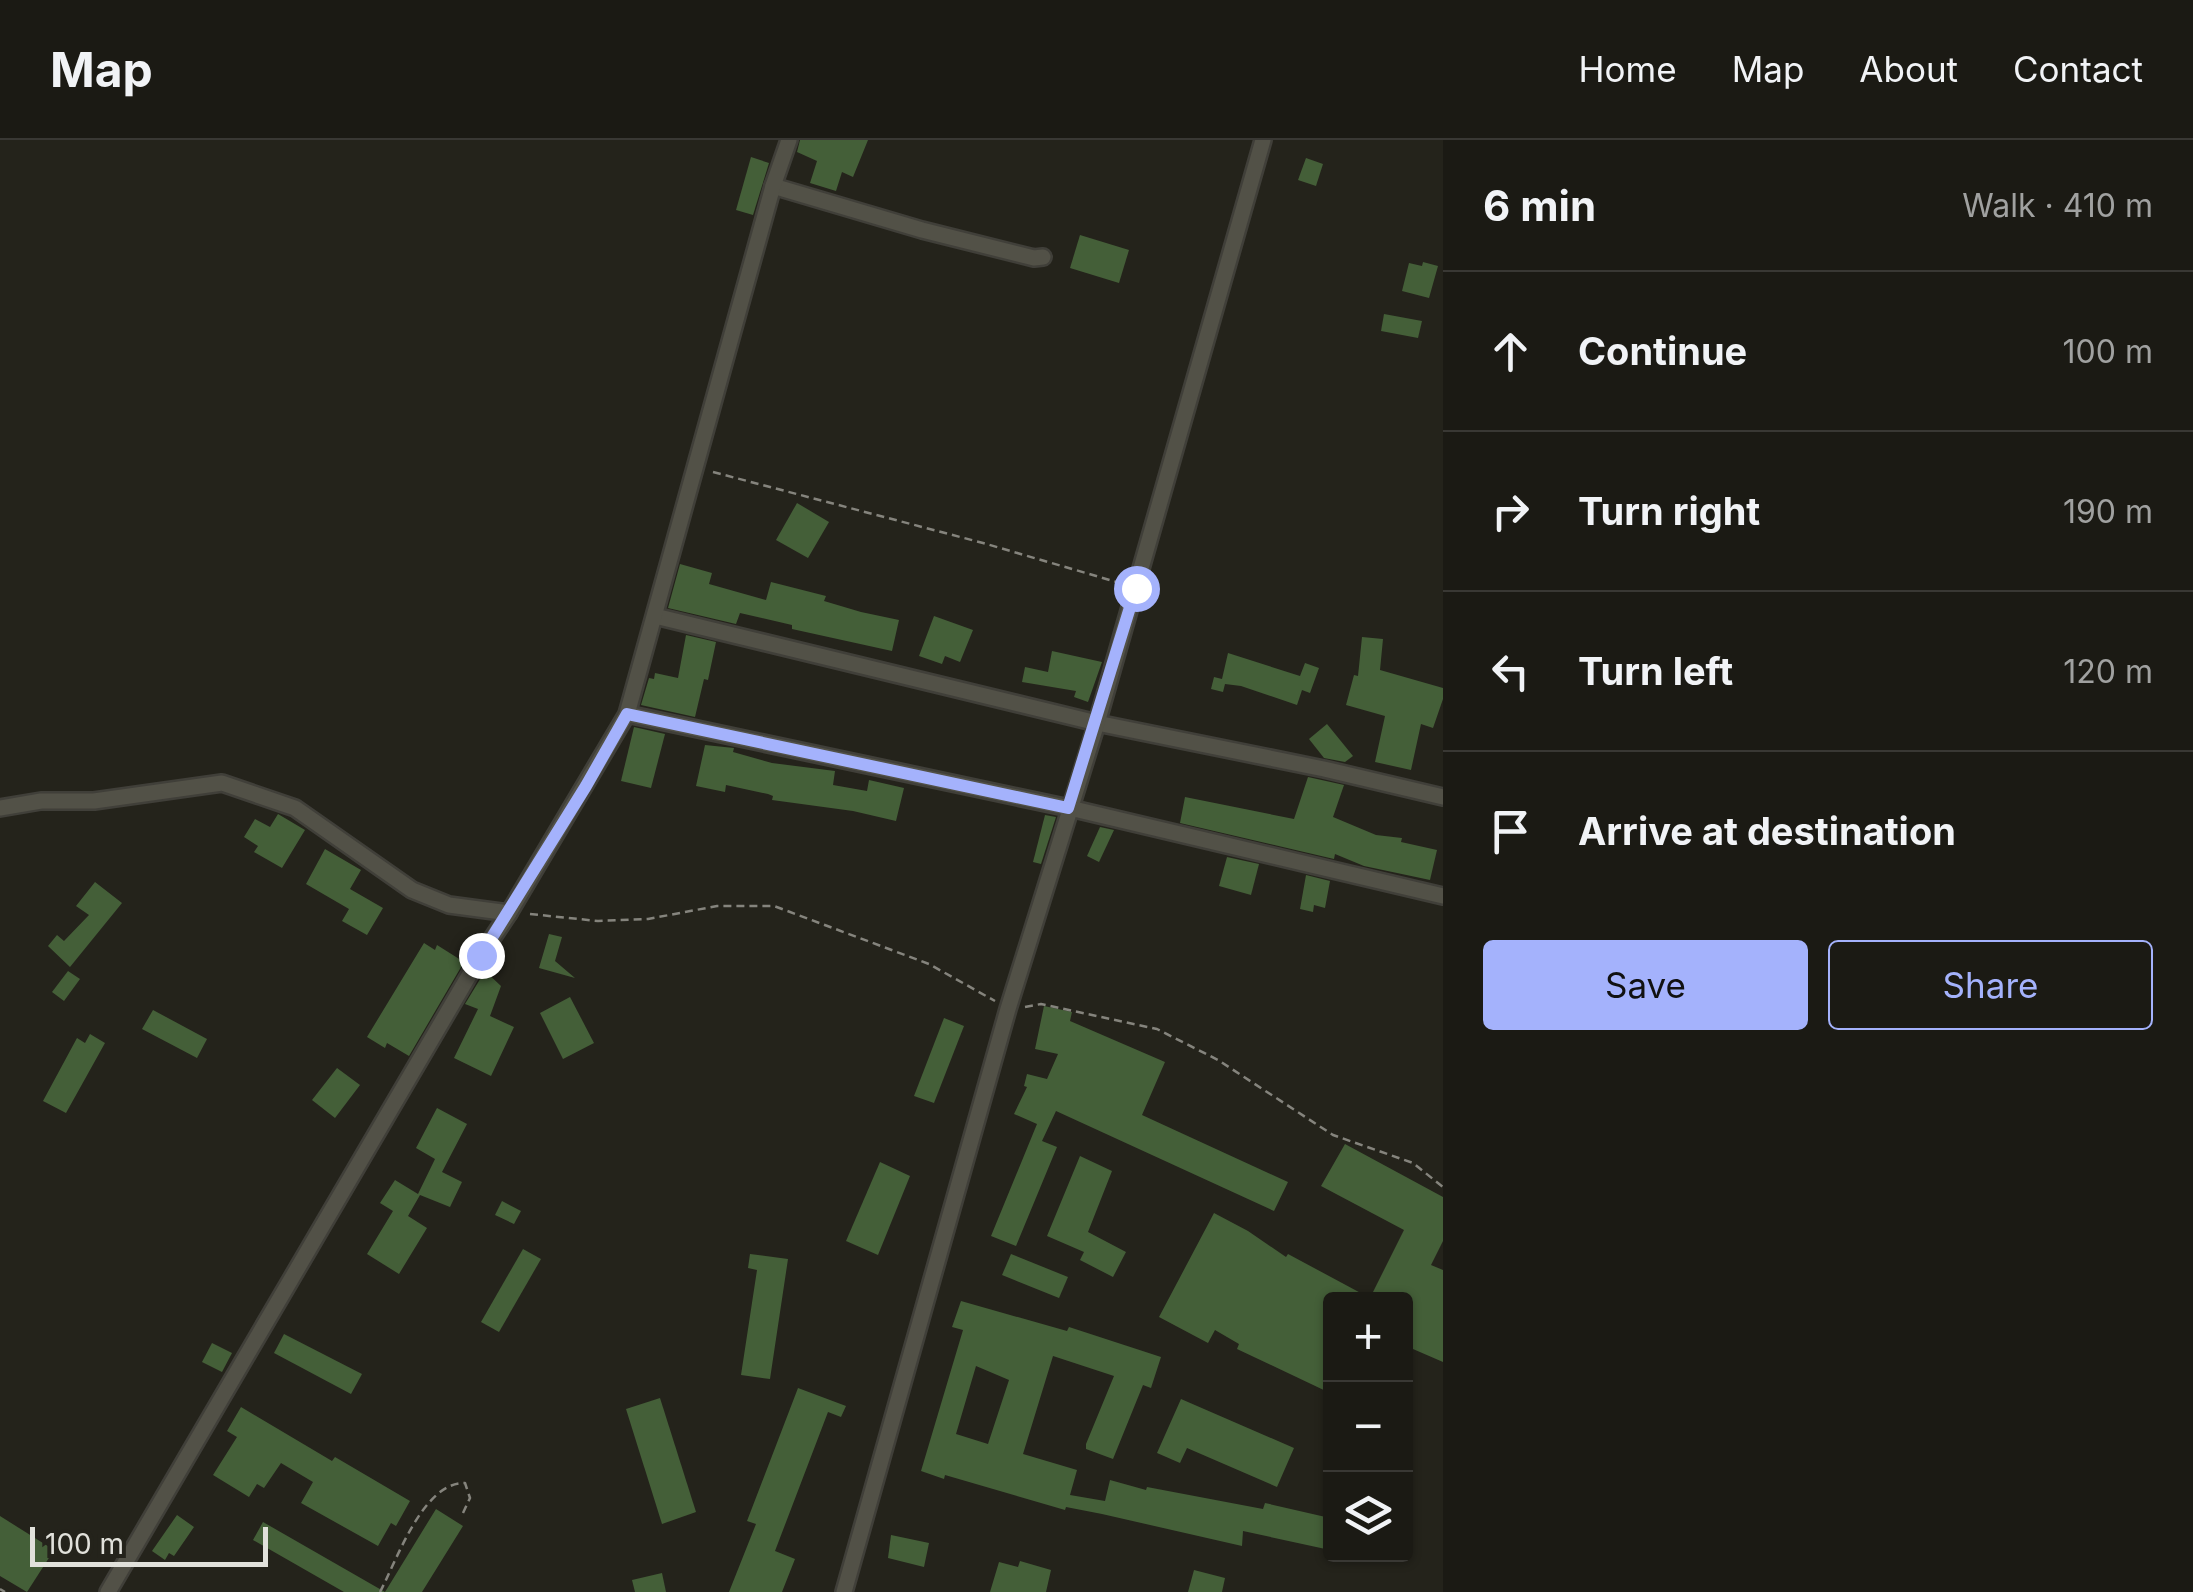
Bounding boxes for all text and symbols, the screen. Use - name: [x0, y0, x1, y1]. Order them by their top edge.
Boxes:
- text: Map: [50, 40, 153, 99]
- text: Home: [1579, 48, 1677, 90]
- text: Map: [1732, 48, 1804, 90]
- text: About: [1859, 48, 1958, 90]
- text: Contact: [2013, 48, 2143, 90]
- text: 6 min: [1483, 180, 1596, 231]
- text: Walk · 410 m: [1962, 186, 2153, 225]
- icon: ahead: [1483, 324, 1538, 379]
- text: Continue: [1578, 328, 1747, 374]
- text: 100 m: [2063, 332, 2153, 371]
- icon: right: [1483, 484, 1538, 539]
- text: Turn right: [1578, 488, 1760, 534]
- text: 190 m: [2063, 492, 2153, 531]
- route start: [1114, 566, 1160, 612]
- icon: left: [1483, 644, 1538, 699]
- text: Turn left: [1578, 648, 1733, 694]
- text: 120 m: [2063, 652, 2153, 691]
- icon: arrive: [1483, 804, 1538, 859]
- text: Arrive at destination: [1578, 808, 1956, 854]
- route end: [459, 933, 505, 979]
- button: Save: [1483, 940, 1808, 1030]
- button: Share: [1828, 940, 2153, 1030]
- map controls: [1323, 1292, 1413, 1562]
- button: +: [1323, 1292, 1413, 1382]
- button: −: [1323, 1382, 1413, 1472]
- button: layers: [1323, 1472, 1413, 1562]
- scale bar: [30, 1522, 268, 1566]
- text: 100 m: [45, 1527, 124, 1561]

